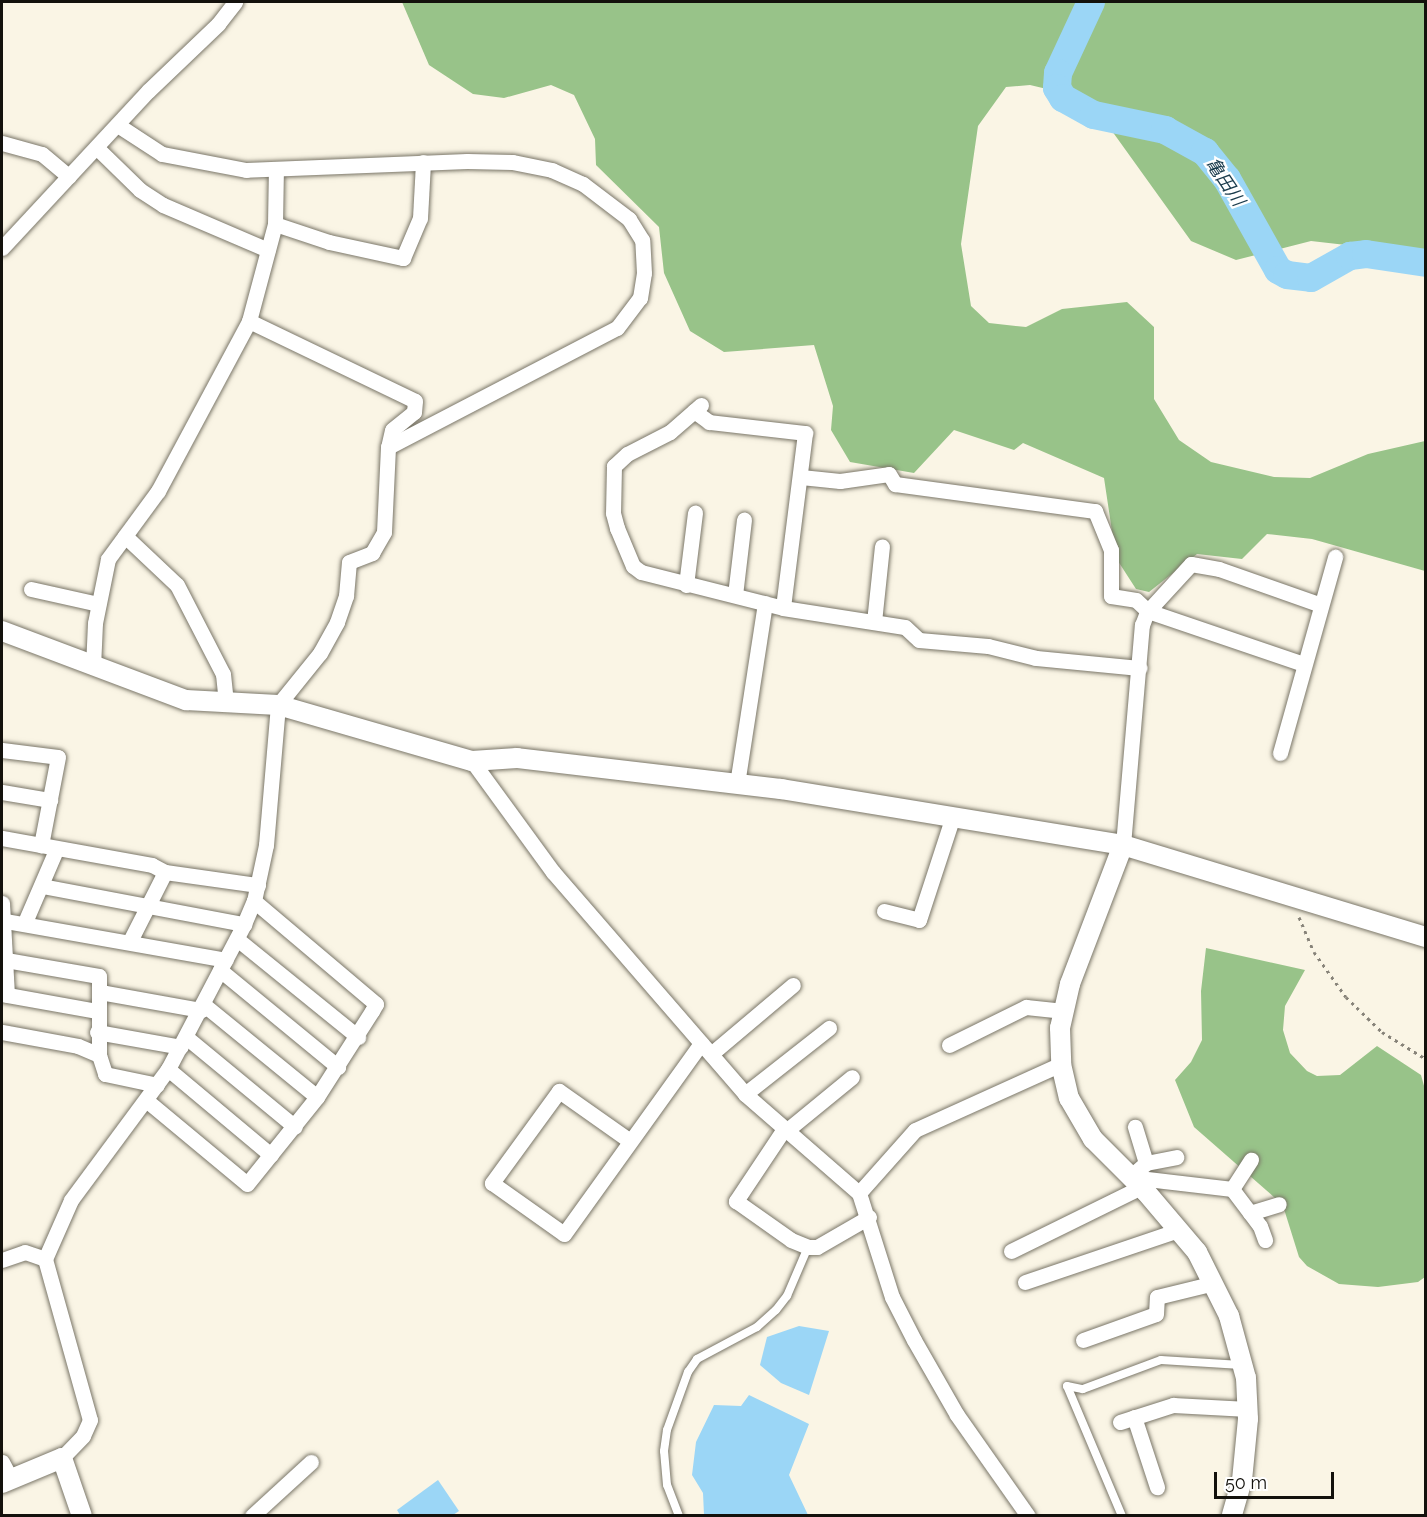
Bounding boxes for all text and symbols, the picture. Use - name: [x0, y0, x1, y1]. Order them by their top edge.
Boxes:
- water label: 亀田川: [1201, 154, 1249, 210]
- scale bar: [1217, 1460, 1337, 1498]
- text: 50 m: [1225, 1472, 1267, 1493]

